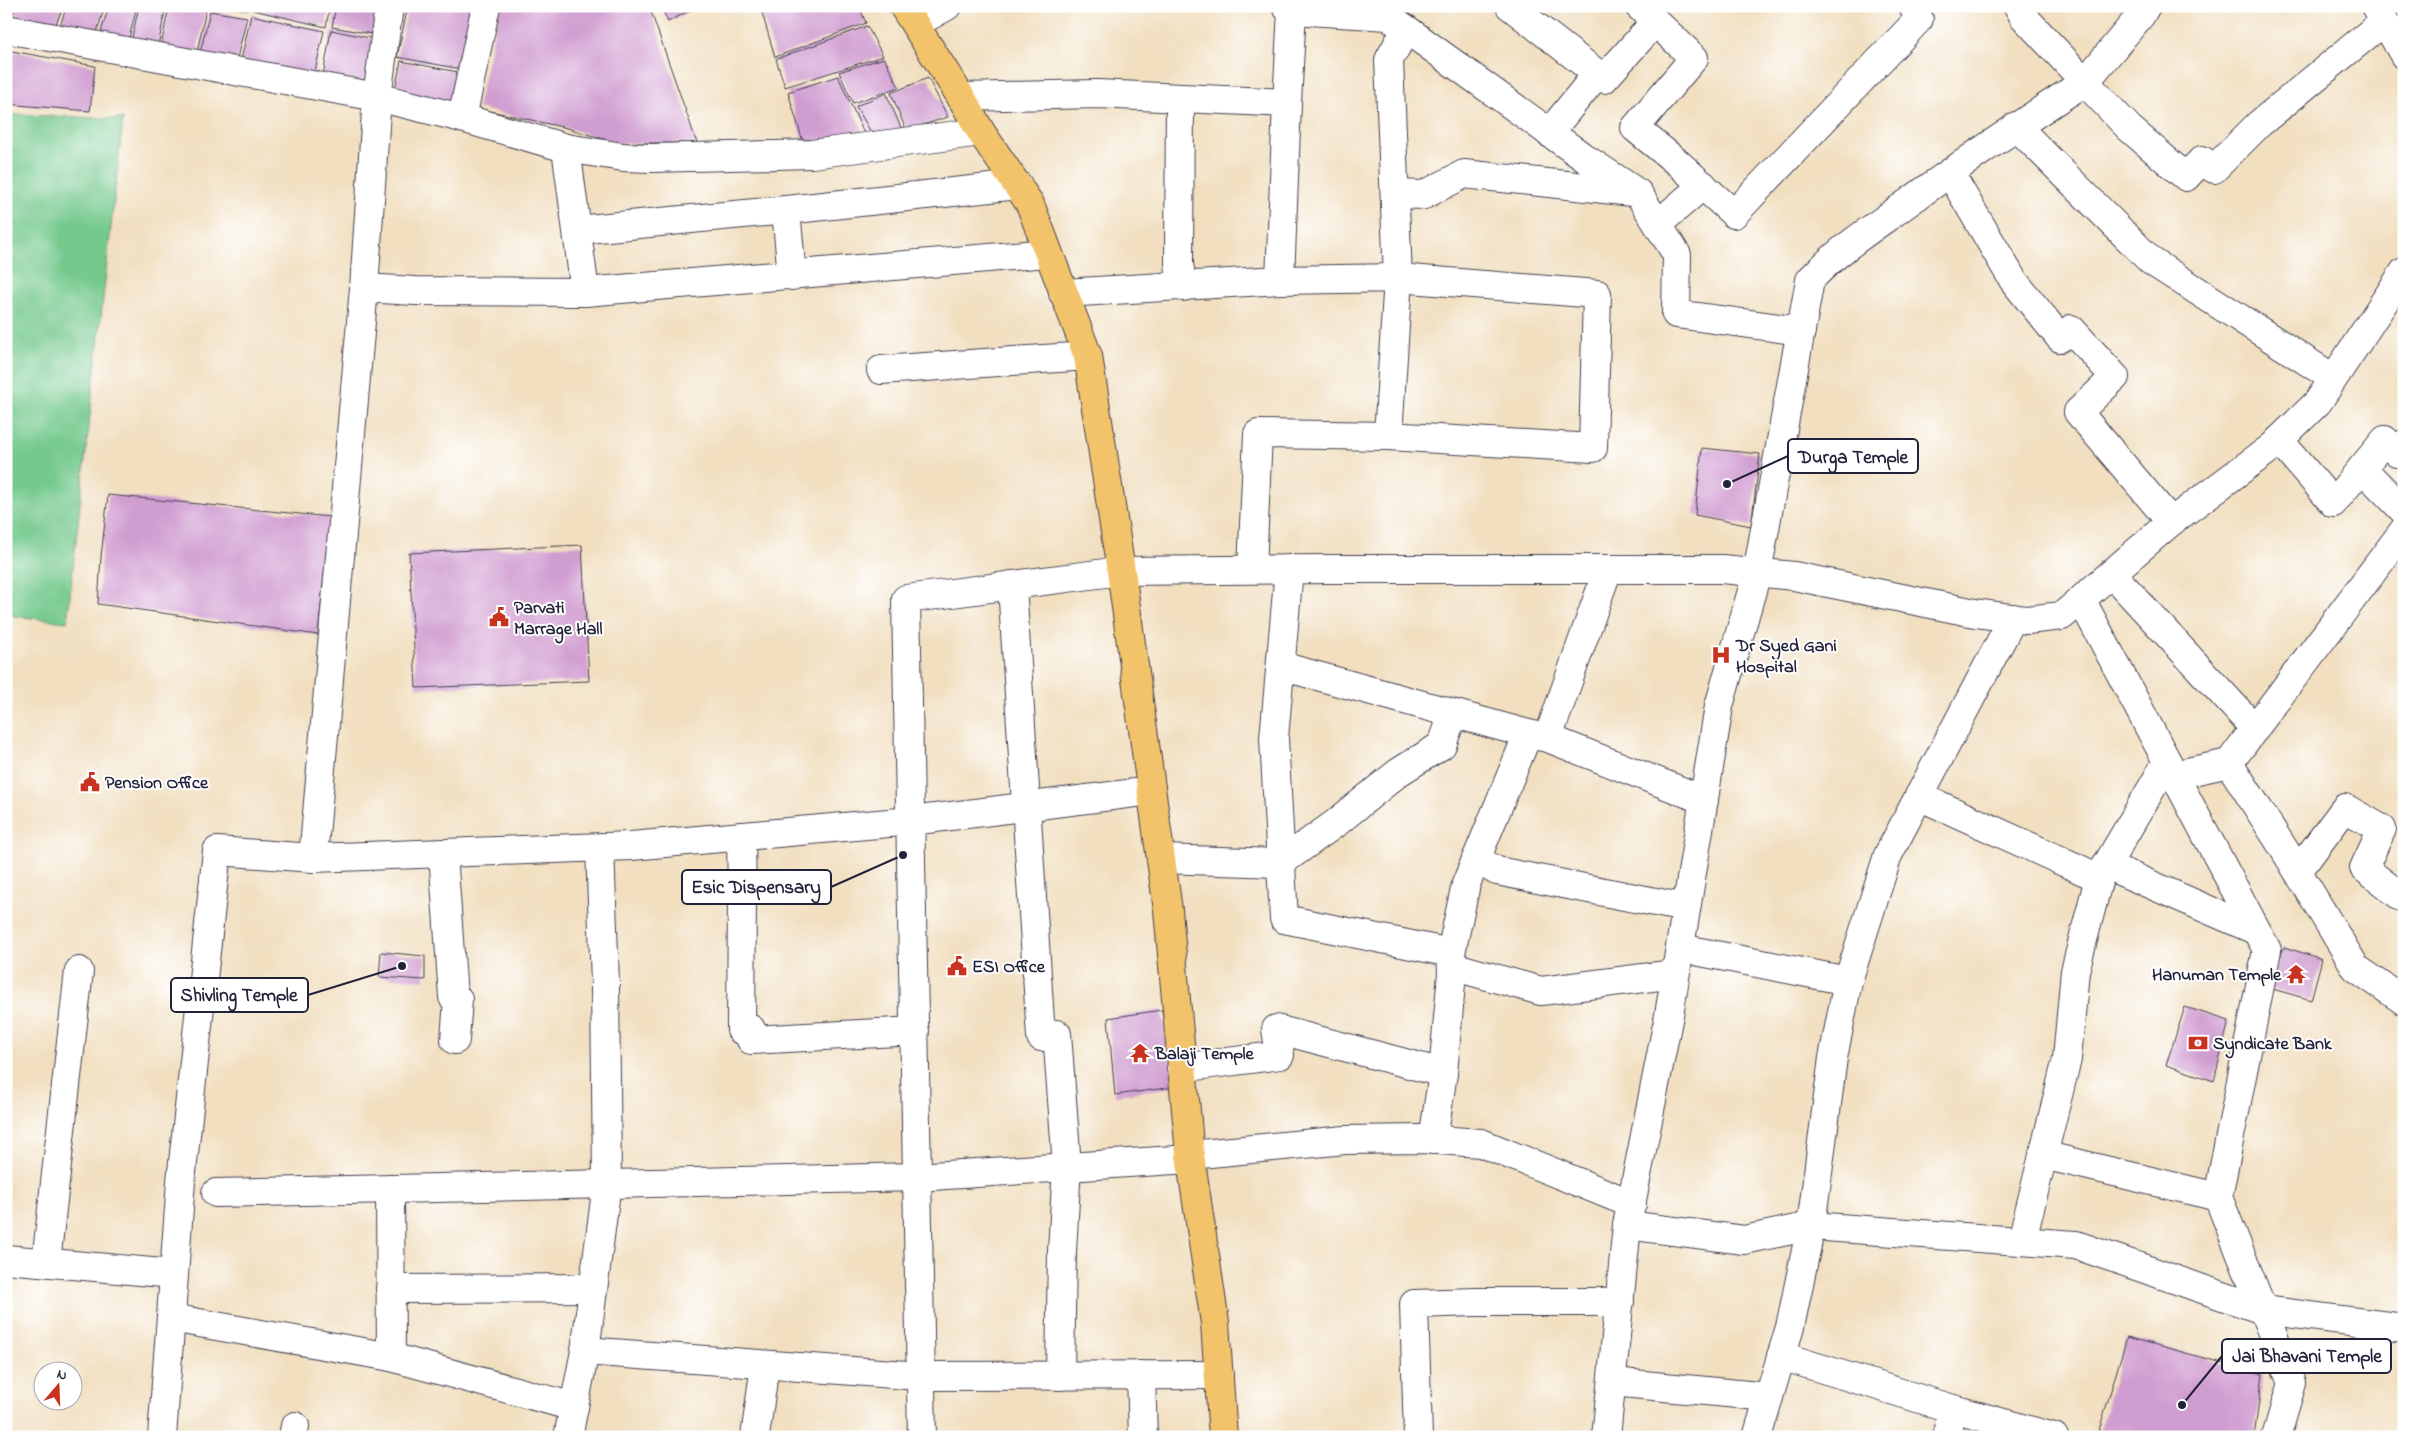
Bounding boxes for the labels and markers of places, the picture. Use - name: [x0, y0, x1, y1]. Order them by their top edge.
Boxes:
- callout: Durga Temple: [1788, 439, 1918, 473]
- place label: Parvati Marrage Hall: [514, 596, 602, 644]
- public building icon: Parvati Marrage Hall: [488, 606, 510, 628]
- place label: Dr Syed Gani Hospital: [1735, 634, 1837, 681]
- hospital icon: Dr Syed Gani Hospital: [1710, 644, 1732, 666]
- public building icon: Pension Office: [79, 771, 101, 793]
- place label: Pension Office: [105, 771, 209, 797]
- callout: Esic Dispensary: [682, 870, 831, 904]
- public building icon: ESI Office: [946, 955, 968, 977]
- place label: ESI Office: [972, 955, 1046, 981]
- place label: Hanuman Temple: [2152, 963, 2282, 989]
- temple icon: Hanuman Temple: [2285, 963, 2307, 985]
- callout: Shivling Temple: [171, 978, 308, 1012]
- bank icon: Syndicate Bank: [2187, 1032, 2209, 1054]
- place label: Syndicate Bank: [2213, 1032, 2333, 1059]
- temple icon: Balaji Temple: [1129, 1042, 1151, 1064]
- place label: Balaji Temple: [1154, 1042, 1255, 1068]
- callout: Jai Bhavani Temple: [2222, 1339, 2391, 1373]

